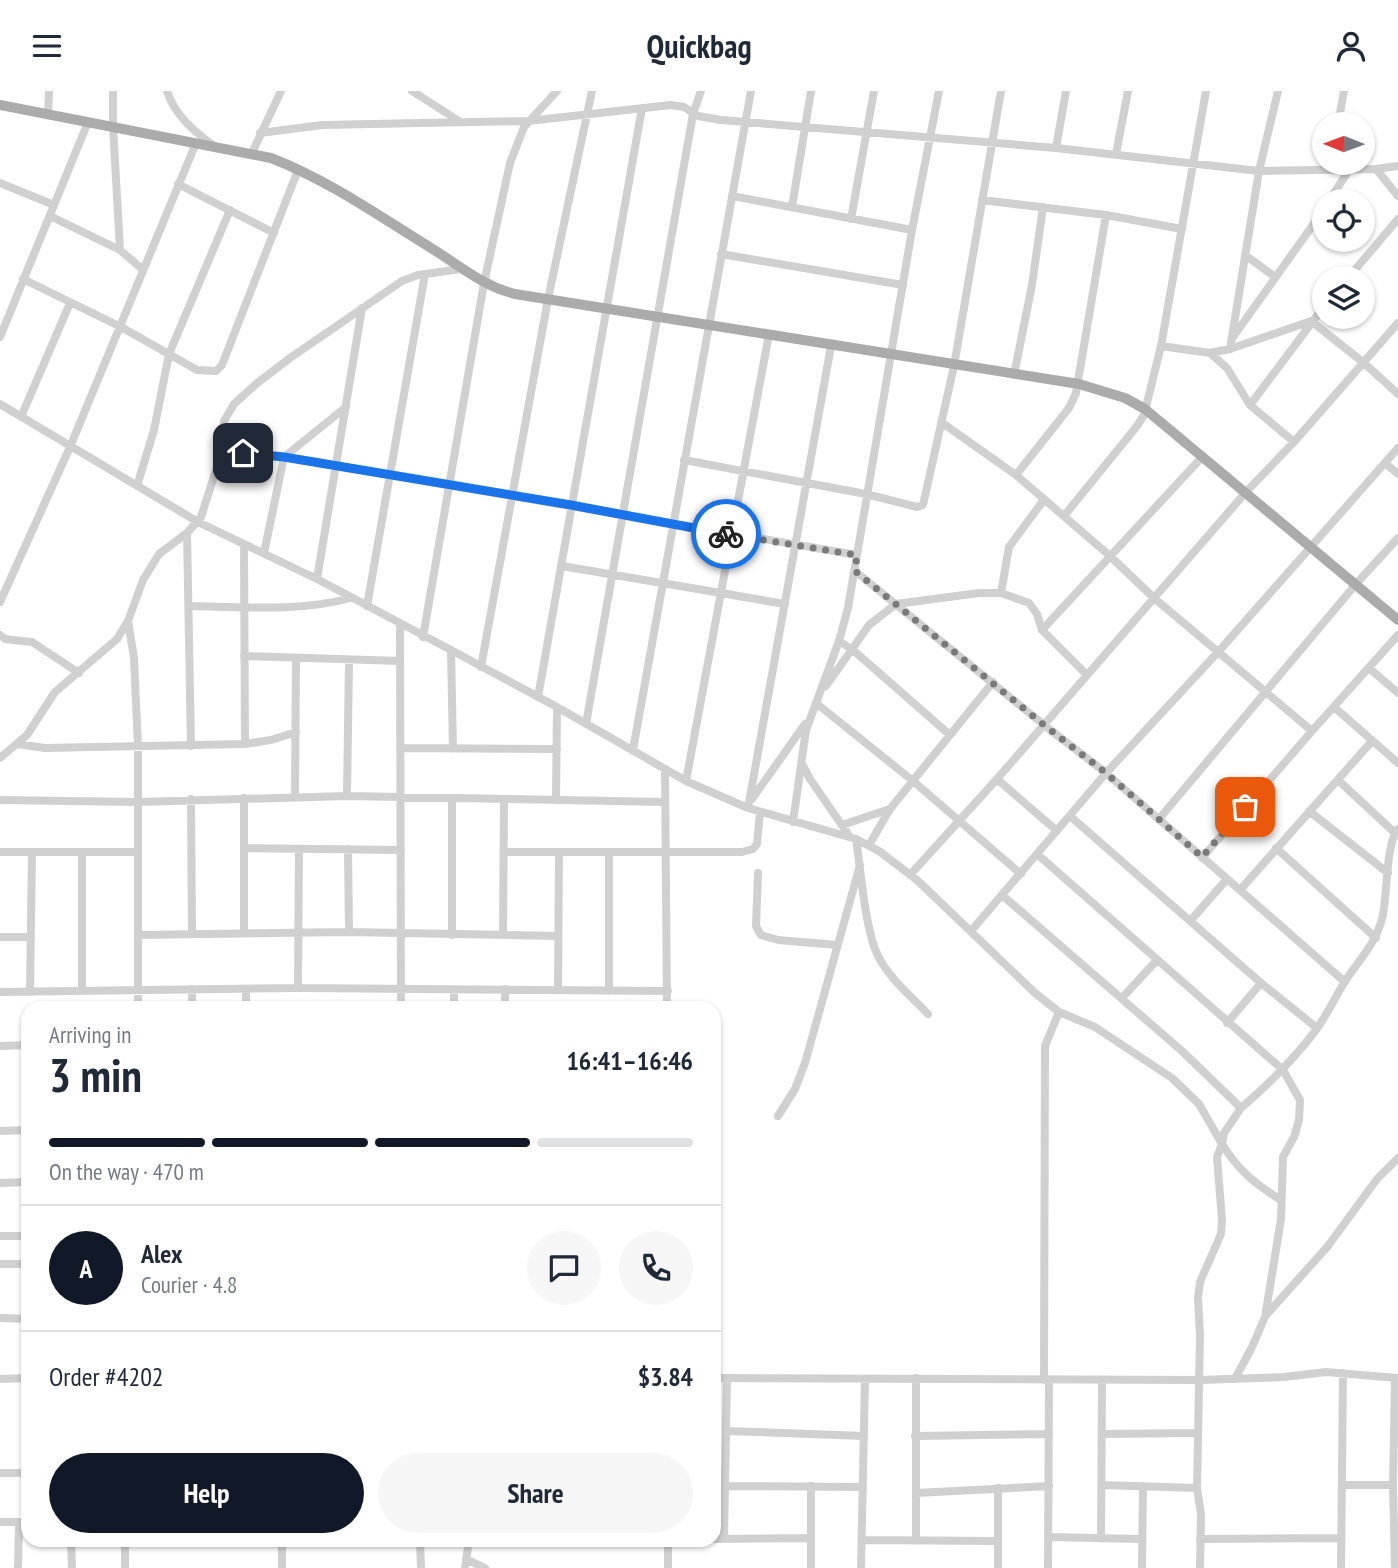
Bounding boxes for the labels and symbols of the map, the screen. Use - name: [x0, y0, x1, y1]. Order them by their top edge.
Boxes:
- north arrow: [1312, 112, 1376, 175]
- pin: [213, 423, 273, 483]
- courier: [691, 499, 761, 569]
- pin: [1215, 777, 1275, 837]

